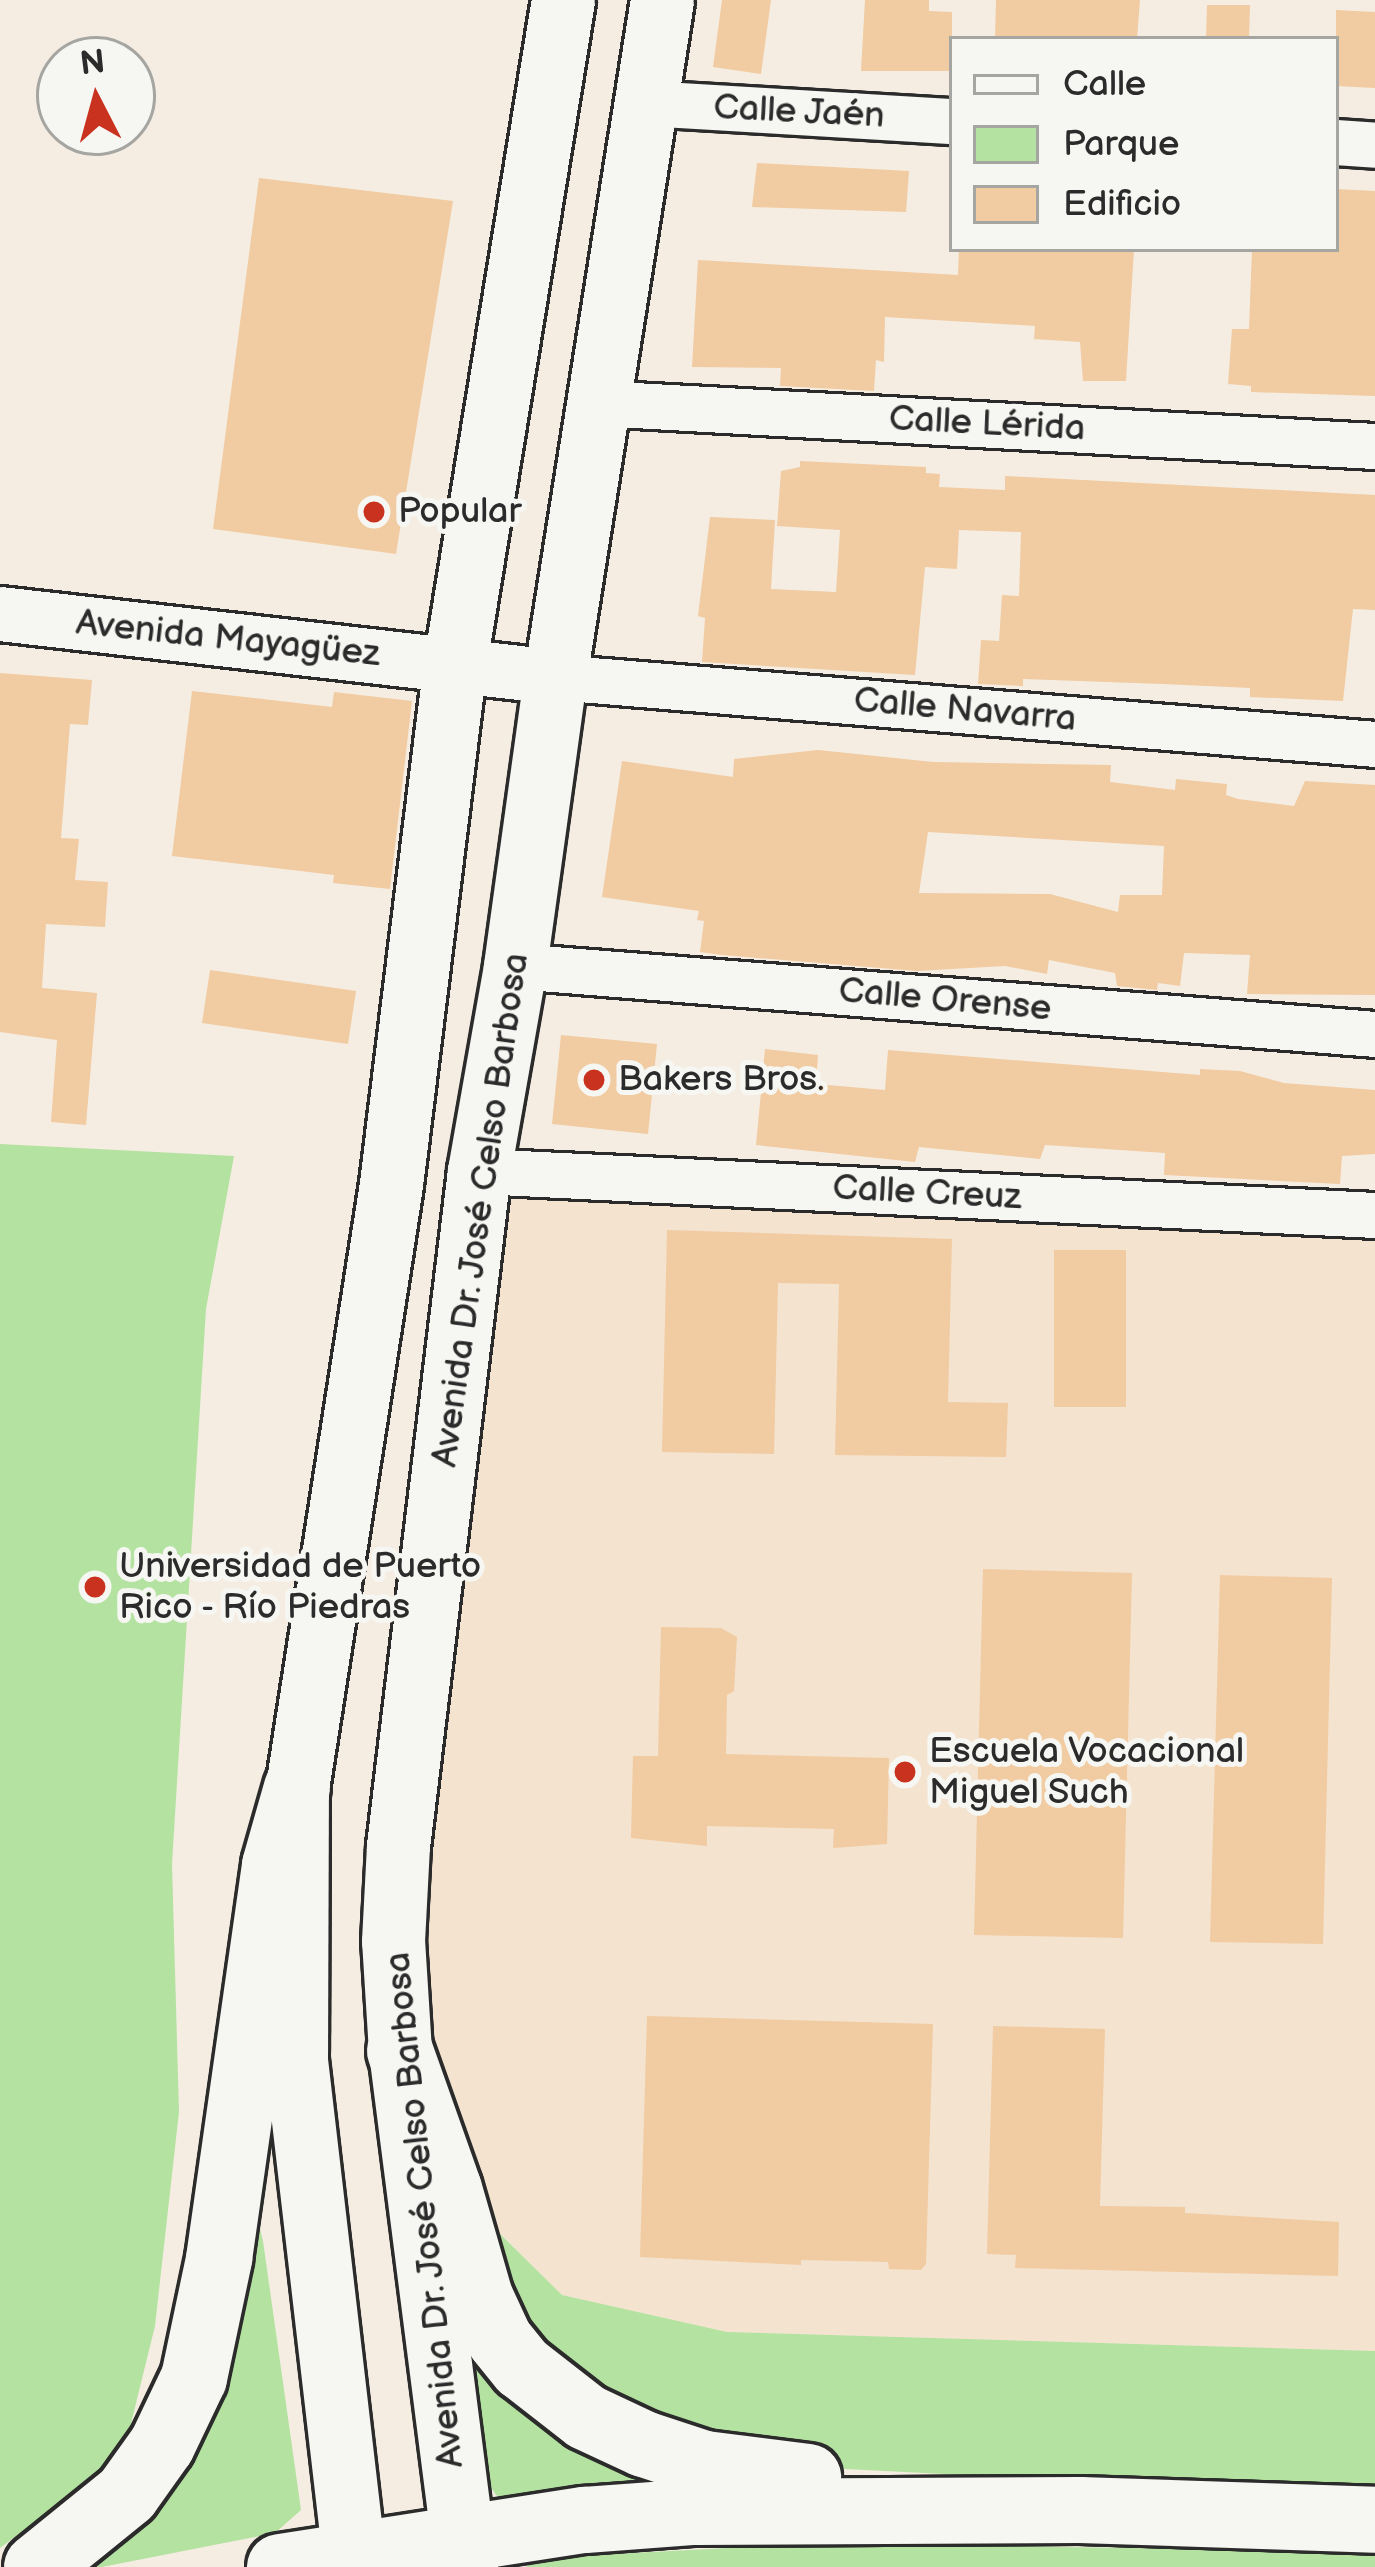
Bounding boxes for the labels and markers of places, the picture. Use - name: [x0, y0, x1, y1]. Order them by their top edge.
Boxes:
- place label: Popular: [398, 490, 521, 534]
- marker: Popular: [361, 499, 387, 525]
- place label: Bakers Bros.: [618, 1058, 824, 1102]
- marker: Bakers Bros.: [581, 1067, 607, 1093]
- place label: Universidad de Puerto Rico - Río Piedras: [119, 1544, 481, 1629]
- marker: Universidad de Puerto Rico - Río Piedras: [82, 1574, 108, 1600]
- place label: Escuela Vocacional Miguel Such: [929, 1729, 1245, 1814]
- marker: Escuela Vocacional Miguel Such: [892, 1759, 918, 1785]

